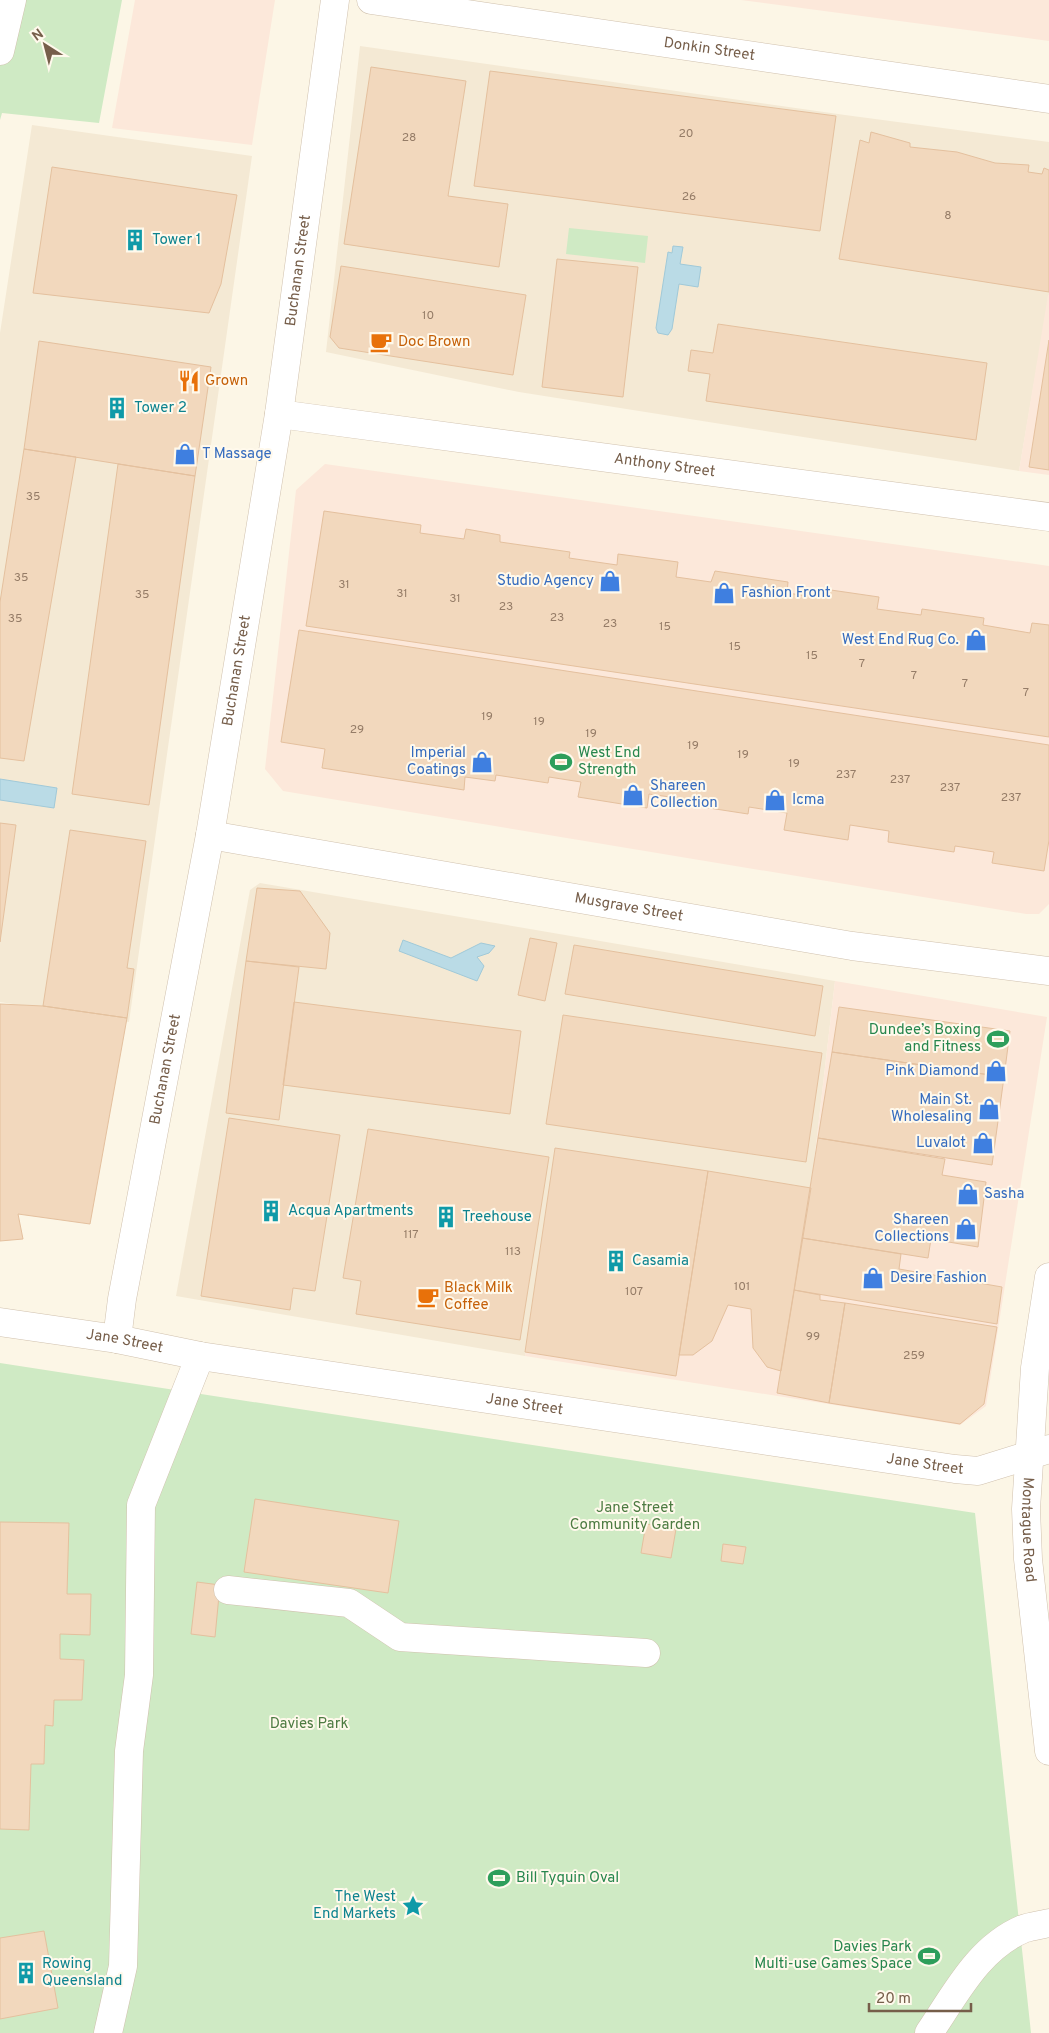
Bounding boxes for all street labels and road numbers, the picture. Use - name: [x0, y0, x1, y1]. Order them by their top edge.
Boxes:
- street label: Donkin Street: [663, 33, 756, 65]
- street label: Buchanan Street: [281, 214, 315, 327]
- street label: Anthony Street: [613, 449, 716, 482]
- street label: Buchanan Street: [218, 614, 255, 728]
- street label: Musgrave Street: [573, 889, 685, 926]
- street label: Buchanan Street: [146, 1012, 185, 1126]
- street label: Jane Street: [85, 1325, 165, 1358]
- street label: Jane Street: [485, 1389, 564, 1420]
- street label: Jane Street: [885, 1449, 964, 1479]
- street label: Montague Road: [1016, 1476, 1040, 1583]

